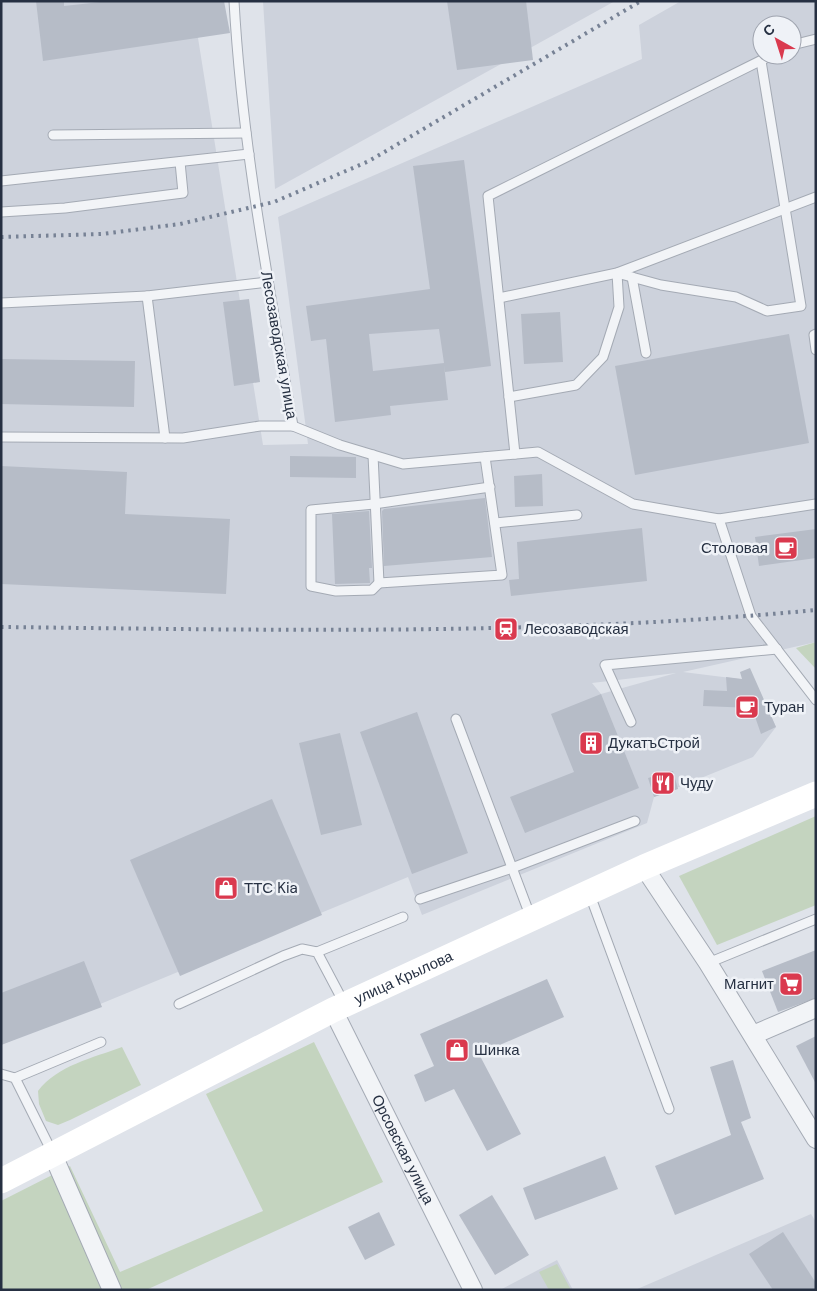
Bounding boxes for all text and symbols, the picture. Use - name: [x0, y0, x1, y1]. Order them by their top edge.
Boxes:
- north arrow: [752, 15, 802, 65]
- text: С: [759, 20, 778, 40]
- street label: Лесозаводская улица: [256, 269, 302, 421]
- cafe icon: Столовая: [773, 535, 799, 561]
- place label: Столовая: [701, 538, 768, 558]
- station icon: Лесозаводская: [493, 616, 519, 642]
- place label: Лесозаводская: [524, 619, 629, 639]
- cafe icon: Туран: [734, 694, 760, 720]
- place label: Туран: [764, 697, 805, 717]
- building icon: ДукатъСтрой: [578, 730, 604, 756]
- place label: ДукатъСтрой: [608, 733, 700, 753]
- restaurant icon: Чуду: [650, 770, 676, 796]
- place label: Чуду: [680, 773, 714, 793]
- shop icon: ТТС Kia: [213, 875, 239, 901]
- place label: ТТС Kia: [244, 878, 298, 898]
- street label: улица Крылова: [351, 946, 457, 1009]
- supermarket icon: Магнит: [778, 971, 804, 997]
- place label: Магнит: [724, 974, 774, 994]
- shop icon: Шинка: [444, 1037, 470, 1063]
- place label: Шинка: [474, 1040, 520, 1060]
- street label: Орсовская улица: [367, 1091, 439, 1208]

